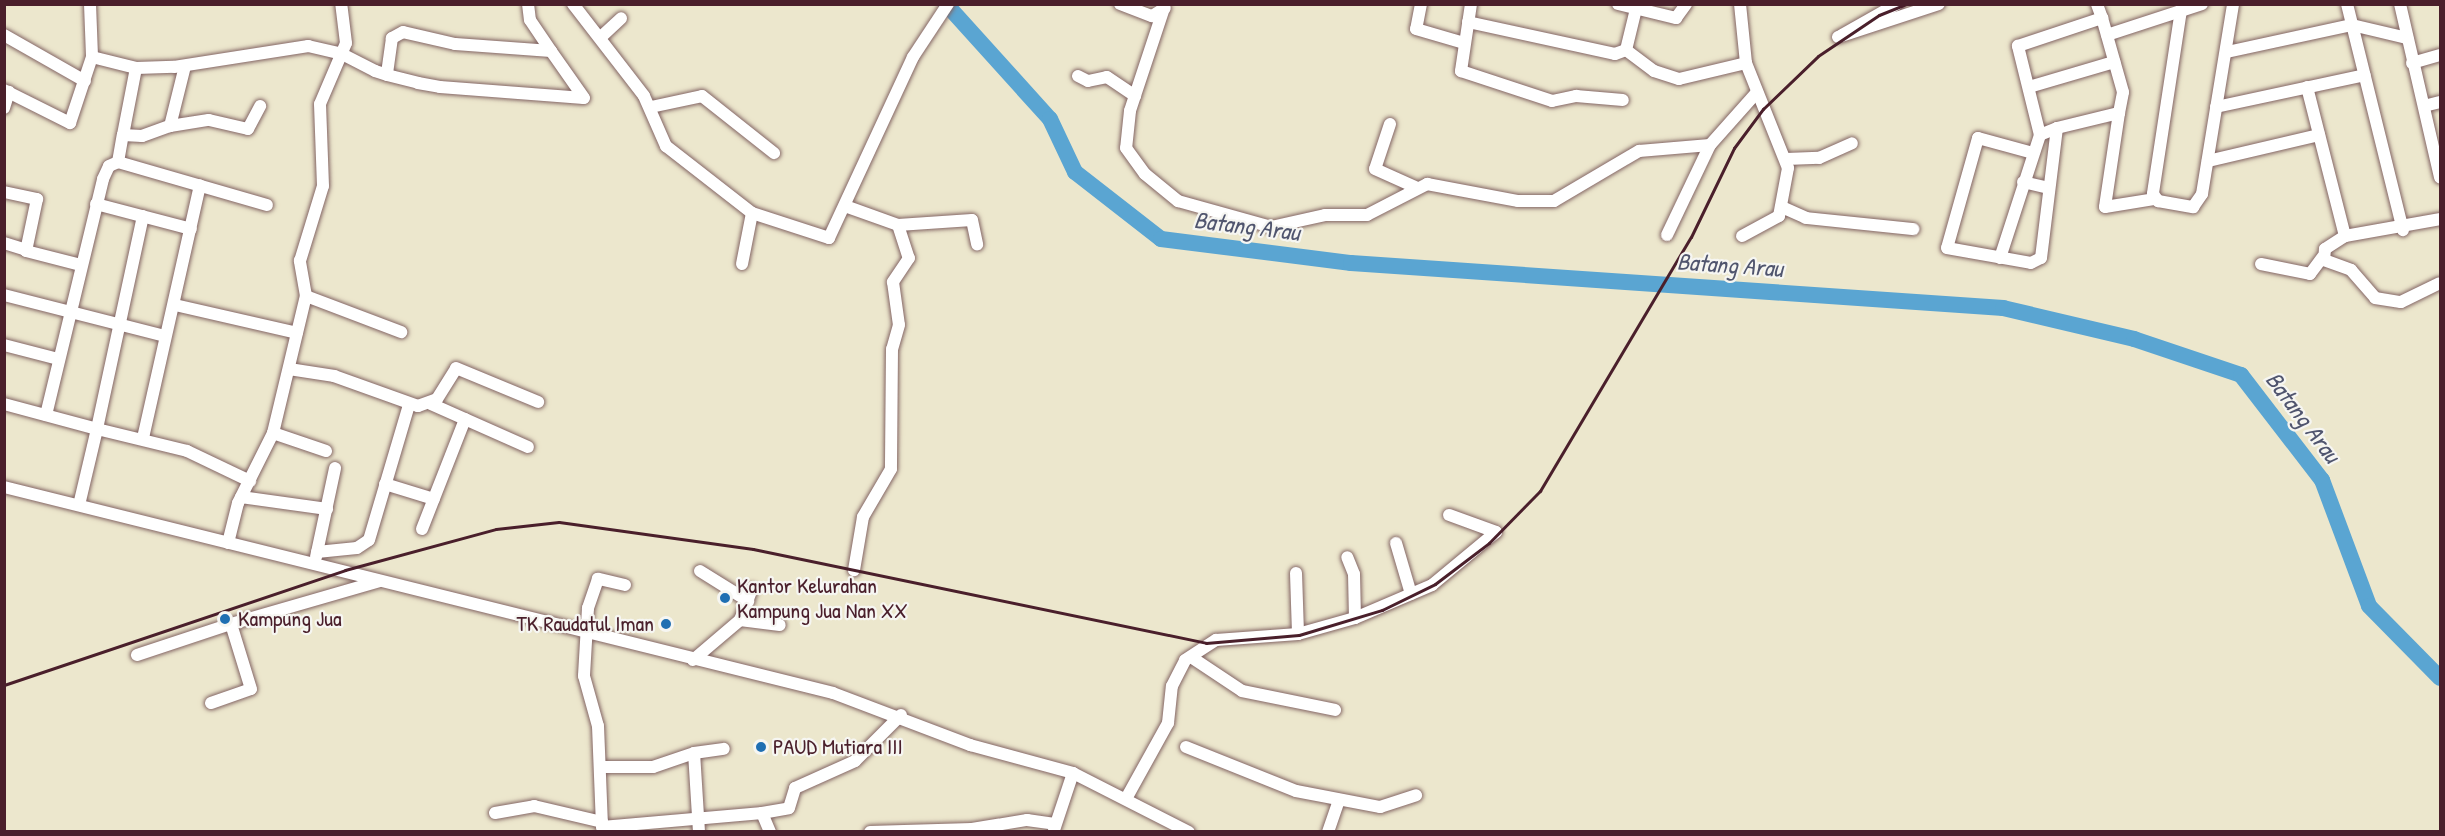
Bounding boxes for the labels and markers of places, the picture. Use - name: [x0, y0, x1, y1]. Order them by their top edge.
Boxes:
- place label: Kantor Kelurahan Kampung Jua Nan XX: [737, 572, 907, 624]
- marker: Kantor Kelurahan Kampung Jua Nan XX: [718, 591, 732, 605]
- place label: Kampung Jua: [238, 606, 342, 632]
- marker: Kampung Jua: [216, 610, 234, 628]
- place label: TK Raudatul Iman: [517, 611, 654, 637]
- marker: TK Raudatul Iman: [659, 617, 673, 631]
- place label: PAUD Mutiara III: [773, 734, 903, 760]
- marker: PAUD Mutiara III: [754, 740, 768, 754]

